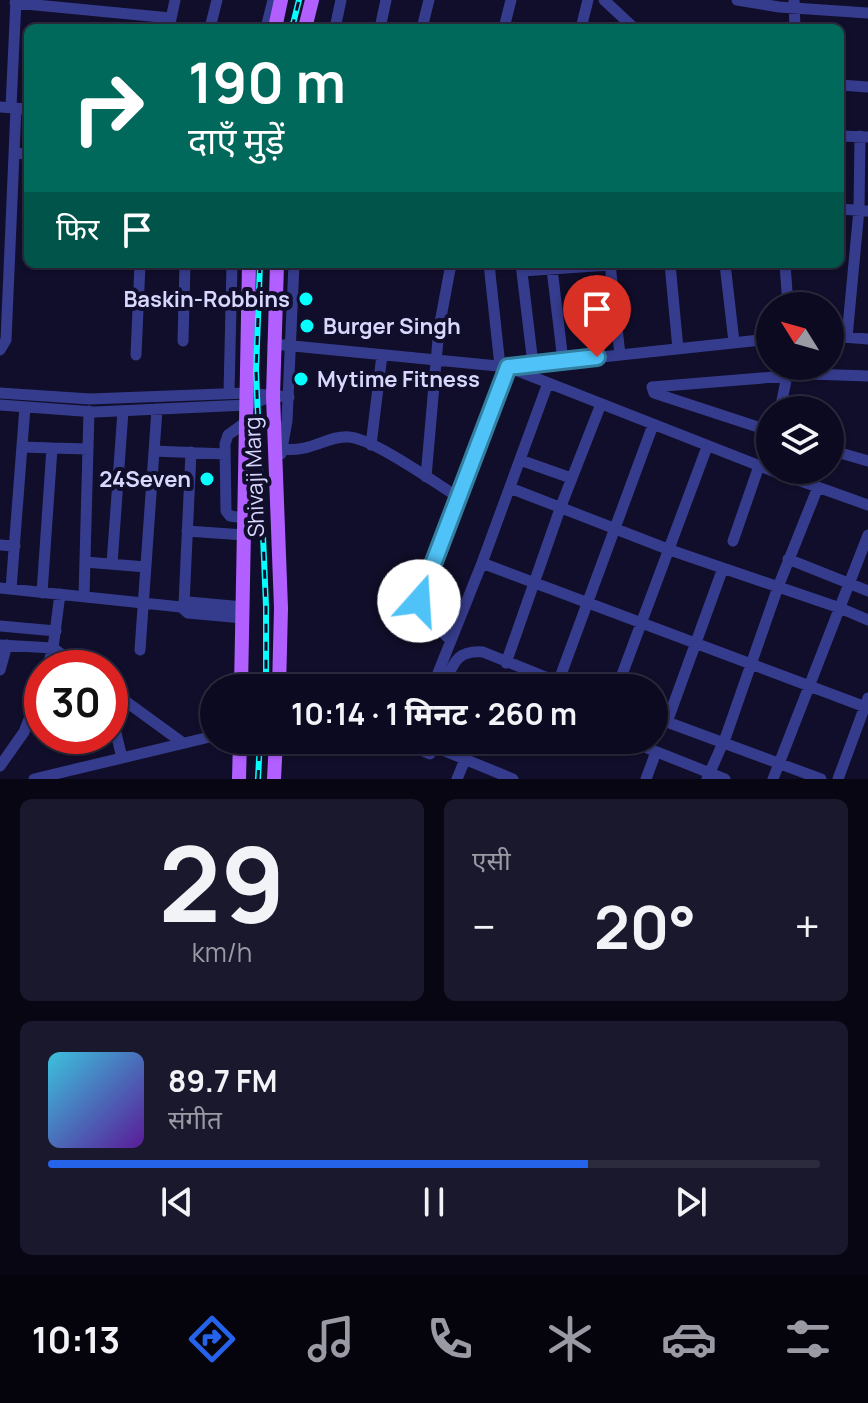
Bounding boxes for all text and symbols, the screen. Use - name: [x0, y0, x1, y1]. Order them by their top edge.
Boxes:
- text: 190 m: [188, 43, 346, 120]
- icon: right: [56, 56, 160, 160]
- text: दाएँ मुड़ें: [188, 116, 284, 165]
- text: फिर: [56, 208, 99, 249]
- icon: arrive: [115, 208, 159, 252]
- pin: [563, 275, 631, 357]
- place label: Baskin-Robbins: [123, 284, 290, 314]
- icon: arrive: [575, 287, 619, 331]
- marker: Baskin-Robbins: [297, 290, 315, 308]
- north arrow: [756, 292, 844, 380]
- map controls: [756, 292, 844, 484]
- place label: Burger Singh: [323, 311, 461, 341]
- marker: Burger Singh: [298, 317, 316, 335]
- place label: Mytime Fitness: [317, 364, 480, 394]
- marker: Mytime Fitness: [292, 370, 310, 388]
- button: layers: [756, 396, 844, 484]
- street label: Shivaji Marg: [237, 416, 271, 538]
- place label: 24Seven: [99, 464, 191, 494]
- marker: 24Seven: [198, 470, 216, 488]
- position arrow: [377, 559, 461, 643]
- speed limit sign: 30: [24, 650, 128, 754]
- text: 10:14 · 1 मिनट · 260 m: [291, 693, 577, 734]
- text: 29: [159, 811, 285, 953]
- text: एसी: [472, 842, 511, 878]
- text: 20°: [594, 885, 696, 967]
- text: −: [472, 896, 496, 956]
- text: +: [795, 896, 820, 956]
- text: km/h: [192, 934, 252, 970]
- text: 89.7 FM: [168, 1060, 277, 1101]
- text: संगीत: [168, 1101, 222, 1137]
- icon: previous: [155, 1180, 199, 1224]
- icon: pause: [412, 1180, 456, 1224]
- icon: next: [669, 1180, 713, 1224]
- icon: directions: [184, 1311, 240, 1367]
- icon: music: [303, 1311, 359, 1367]
- icon: phone: [422, 1311, 478, 1367]
- icon: climate: [542, 1311, 598, 1367]
- icon: car: [661, 1311, 717, 1367]
- icon: filters: [780, 1311, 836, 1367]
- text: 10:13: [32, 1315, 120, 1364]

